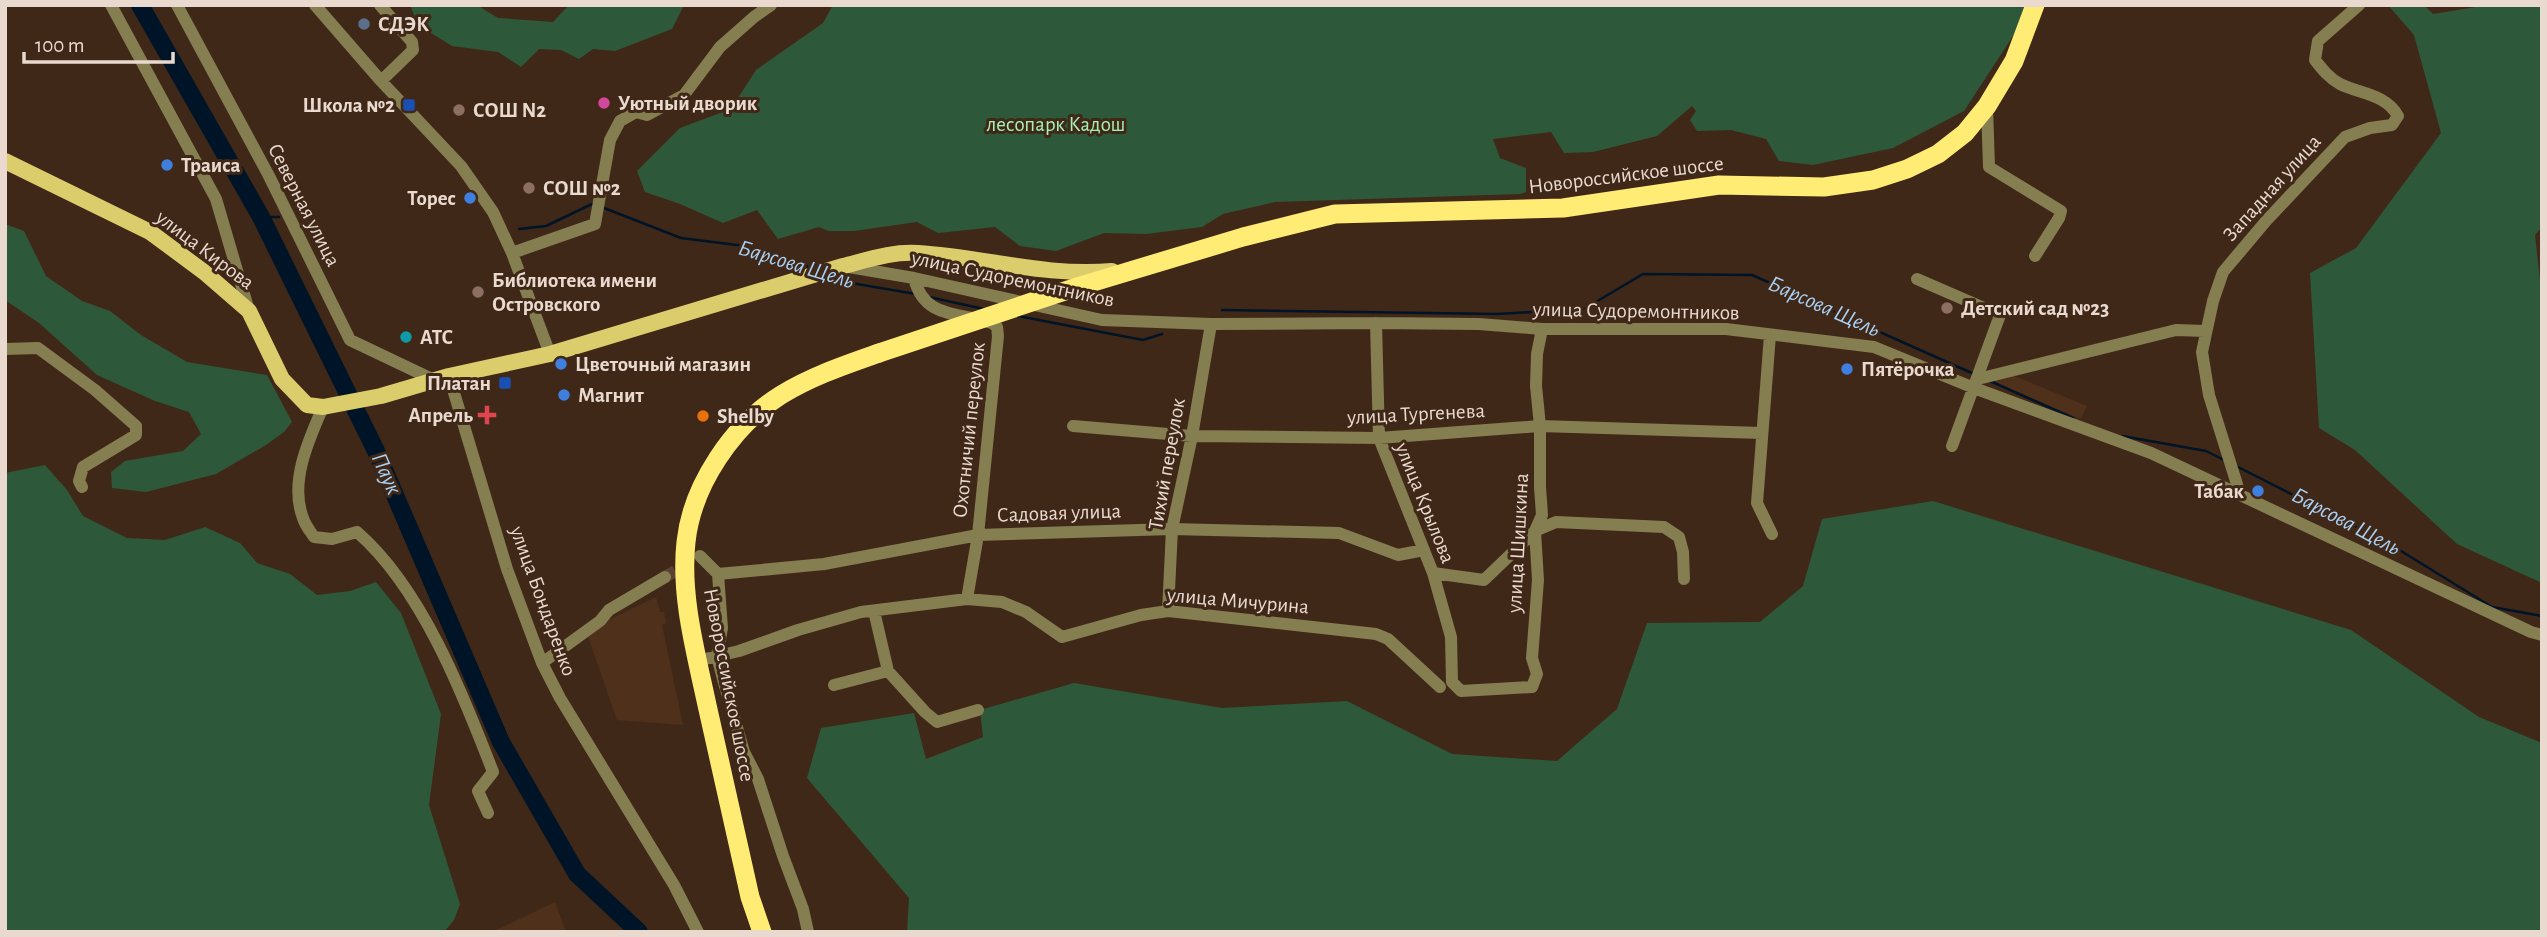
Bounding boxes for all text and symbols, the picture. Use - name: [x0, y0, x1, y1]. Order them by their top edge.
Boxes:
- place label: СДЭК: [378, 14, 429, 35]
- marker: СДЭК: [356, 16, 372, 32]
- scale bar: [24, 21, 173, 65]
- text: 100 m: [35, 35, 85, 56]
- place label: Уютный дворик: [618, 93, 758, 114]
- place label: Школа №2: [303, 95, 395, 116]
- marker: Уютный дворик: [596, 95, 612, 111]
- marker: Школа №2: [401, 97, 417, 113]
- place label: СОШ N2: [473, 100, 546, 121]
- marker: СОШ N2: [451, 102, 467, 118]
- park label: лесопарк Кадош: [986, 114, 1126, 135]
- street label: Западная улица: [2219, 131, 2325, 245]
- street label: Северная улица: [264, 140, 344, 270]
- street label: Новороссийское шоссе: [1527, 153, 1725, 197]
- place label: Траиса: [181, 155, 241, 176]
- marker: Траиса: [159, 157, 175, 173]
- place label: СОШ №2: [543, 178, 621, 199]
- marker: СОШ №2: [521, 180, 537, 196]
- place label: Торес: [407, 188, 456, 209]
- marker: Торес: [462, 190, 478, 206]
- street label: улица Кирова: [151, 206, 258, 294]
- water label: Барсова Щель: [735, 236, 857, 294]
- street label: улица Судоремонтников: [909, 247, 1116, 311]
- place label: Библиотека имени Островского: [492, 270, 657, 315]
- water label: Барсова Щель: [1765, 272, 1883, 342]
- marker: Библиотека имени Островского: [470, 284, 486, 300]
- place label: Детский сад №23: [1961, 298, 2109, 319]
- street label: улица Судоремонтников: [1531, 299, 1740, 323]
- marker: Детский сад №23: [1939, 300, 1955, 316]
- place label: АТС: [420, 327, 453, 348]
- marker: АТС: [398, 329, 414, 345]
- street label: Охотничий переулок: [949, 341, 989, 519]
- place label: Цветочный магазин: [575, 354, 751, 375]
- marker: Цветочный магазин: [553, 356, 569, 372]
- place label: Пятёрочка: [1861, 359, 1955, 380]
- marker: Пятёрочка: [1839, 361, 1855, 377]
- place label: Платан: [427, 373, 491, 394]
- marker: Платан: [497, 375, 513, 391]
- place label: Магнит: [578, 385, 644, 406]
- marker: Магнит: [556, 387, 572, 403]
- street label: Тихий переулок: [1145, 396, 1189, 531]
- street label: улица Тургенева: [1346, 400, 1486, 428]
- place label: Апрель: [408, 405, 473, 426]
- place label: Shelby: [717, 406, 775, 427]
- marker: Апрель: [479, 407, 495, 423]
- marker: Shelby: [695, 408, 711, 424]
- street label: улица Крылова: [1391, 439, 1459, 567]
- water label: Паук: [367, 450, 405, 499]
- street label: улица Шишкина: [1504, 472, 1532, 614]
- place label: Табак: [2194, 481, 2245, 502]
- marker: Табак: [2250, 483, 2266, 499]
- water label: Барсова Щель: [2288, 484, 2404, 560]
- street label: Садовая улица: [997, 500, 1122, 526]
- street label: улица Бондаренко: [506, 522, 580, 679]
- street label: улица Мичурина: [1165, 584, 1310, 618]
- street label: Новороссийское шоссе: [700, 587, 758, 783]

